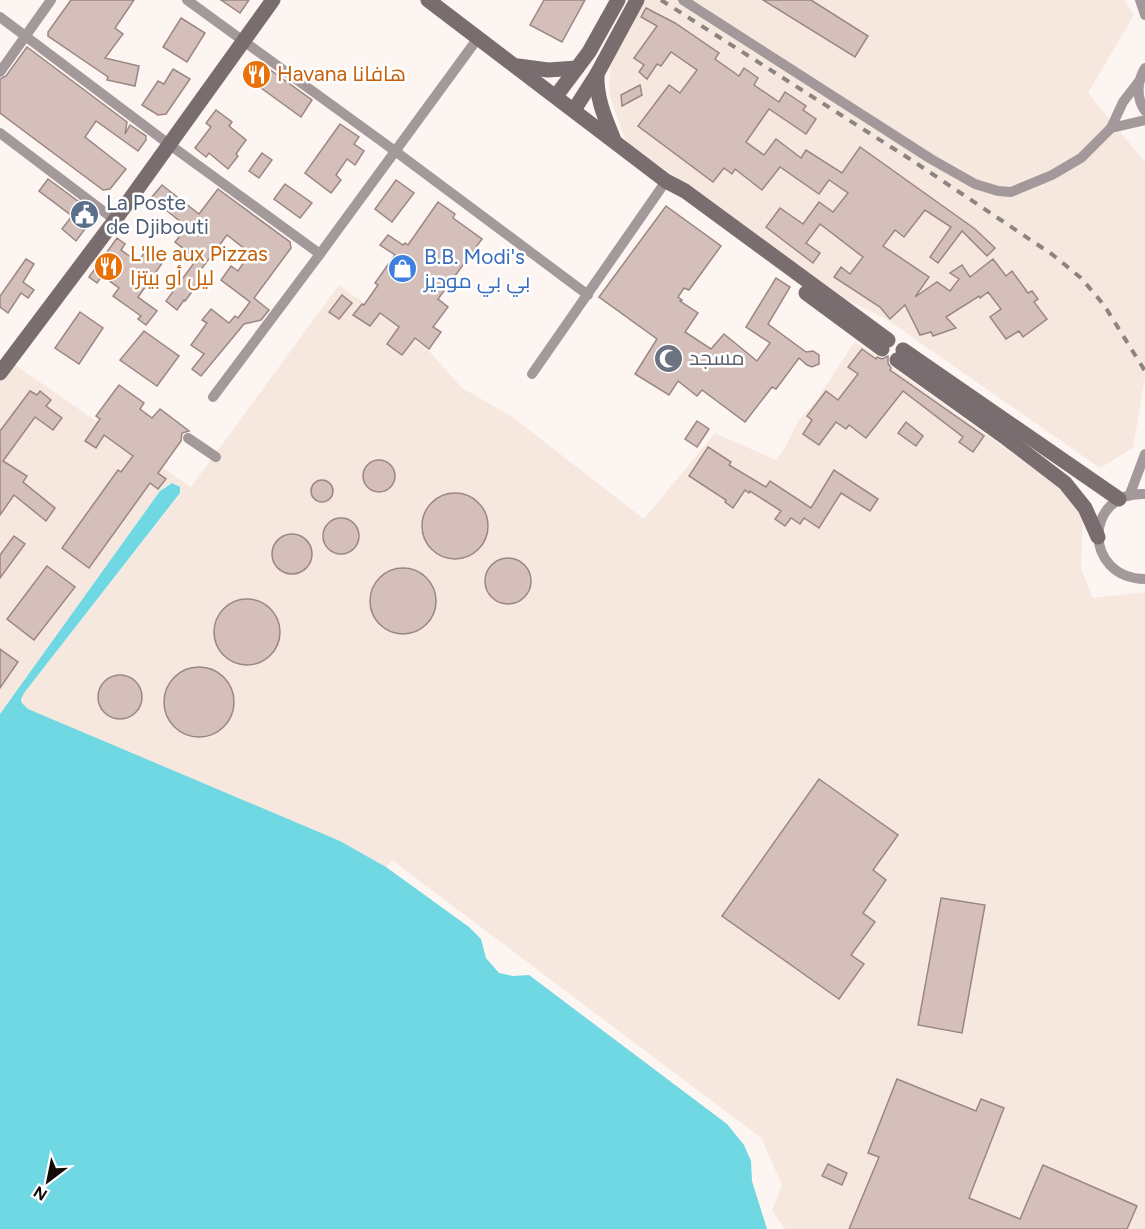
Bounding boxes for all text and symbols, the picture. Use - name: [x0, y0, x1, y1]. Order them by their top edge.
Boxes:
- restaurant icon: Havana هافانا: [240, 58, 272, 90]
- place label: Havana هافانا: [277, 61, 406, 86]
- place label: La Poste de Djibouti: [106, 190, 209, 239]
- public building icon: La Poste de Djibouti: [69, 199, 101, 231]
- place label: L'Ile aux Pizzas ليل أو بيتزا: [130, 241, 268, 291]
- place label: B.B. Modi's بي بي موديز: [423, 244, 530, 297]
- restaurant icon: L'Ile aux Pizzas ليل أو بيتزا: [93, 250, 125, 282]
- shop icon: B.B. Modi's بي بي موديز: [387, 253, 419, 285]
- mosque icon: مسجد: [652, 342, 684, 374]
- place label: مسجد: [689, 345, 744, 370]
- north arrow: [18, 1151, 78, 1211]
- text: N: [30, 1182, 51, 1205]

